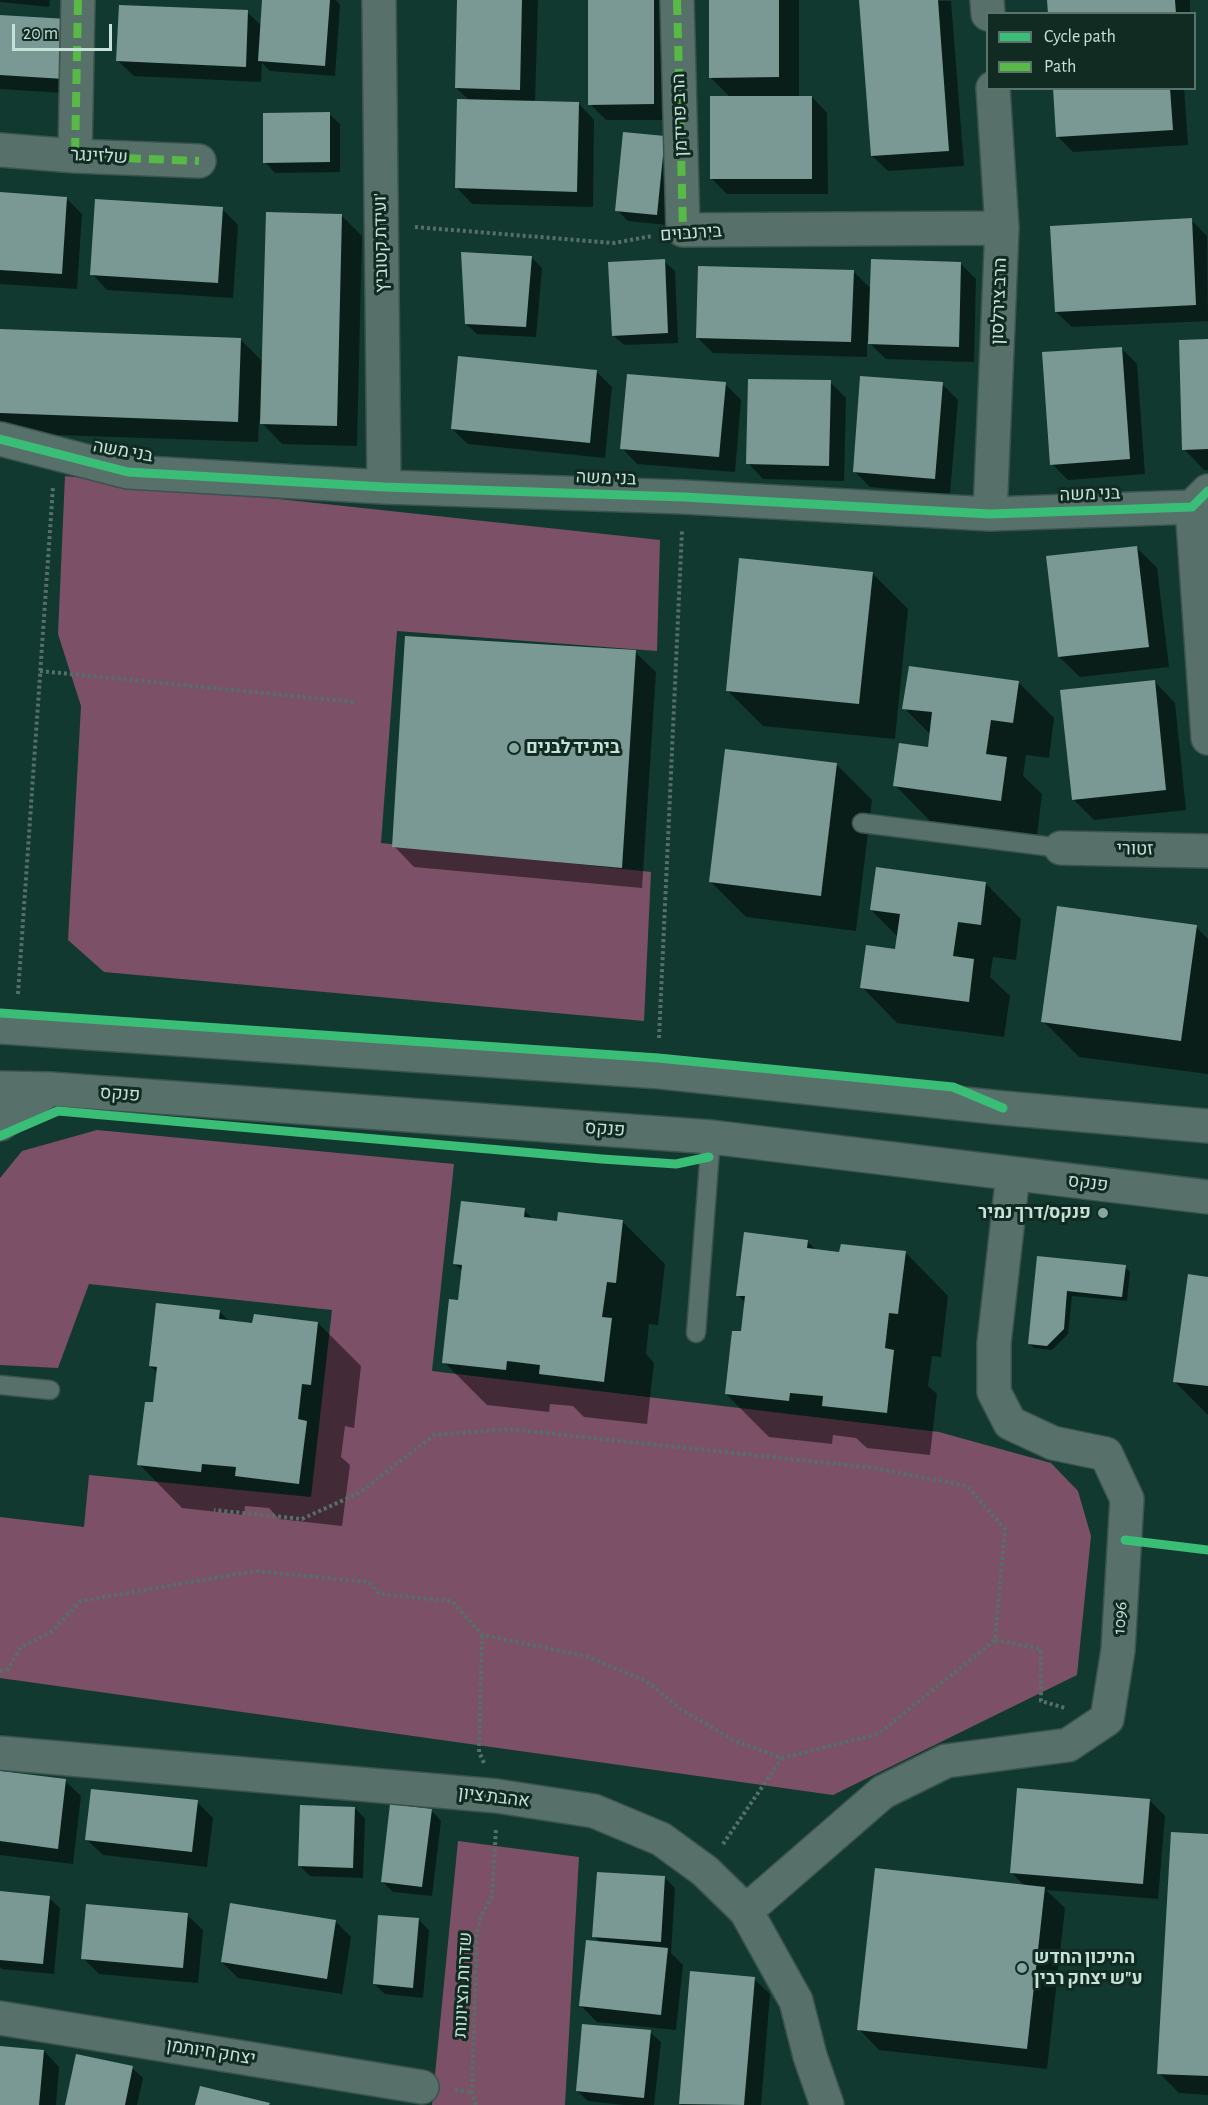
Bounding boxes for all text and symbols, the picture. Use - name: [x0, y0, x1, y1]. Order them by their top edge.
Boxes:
- scale bar: [15, 12, 116, 50]
- legend: [986, 12, 1196, 90]
- text: 20 m: [23, 25, 58, 43]
- text: Cycle path: [1044, 28, 1116, 46]
- text: Path: [1044, 58, 1076, 76]
- street label: הרב פרידמן: [668, 73, 692, 157]
- street label: שלזינגר: [70, 144, 128, 168]
- street label: ועידת קטוביץ': [369, 193, 393, 293]
- street label: בירנבוים: [659, 220, 723, 246]
- street label: הרב צירלסון: [987, 257, 1011, 345]
- street label: בני משה: [91, 435, 155, 467]
- street label: בני משה: [575, 466, 637, 490]
- street label: בני משה: [1059, 482, 1121, 506]
- place label: בית יד לבנים: [526, 737, 620, 759]
- marker: בית יד לבנים: [507, 741, 521, 755]
- street label: זטורי: [1116, 838, 1154, 860]
- street label: פנקס: [99, 1082, 141, 1106]
- street label: פנקס: [584, 1117, 626, 1141]
- street label: פנקס: [1067, 1170, 1109, 1196]
- place label: פנקס/דרך נמיר: [978, 1202, 1091, 1224]
- marker: פנקס/דרך נמיר: [1096, 1206, 1110, 1220]
- street label: 1096: [1108, 1601, 1132, 1635]
- street label: אהבת ציון: [457, 1782, 531, 1812]
- street label: שדרות הציונות: [449, 1931, 477, 2039]
- place label: התיכון החדש ע"ש יצחק רבין: [1034, 1947, 1143, 1990]
- marker: התיכון החדש ע"ש יצחק רבין: [1015, 1961, 1029, 1975]
- street label: יצחק חיותמן: [165, 2034, 257, 2070]

